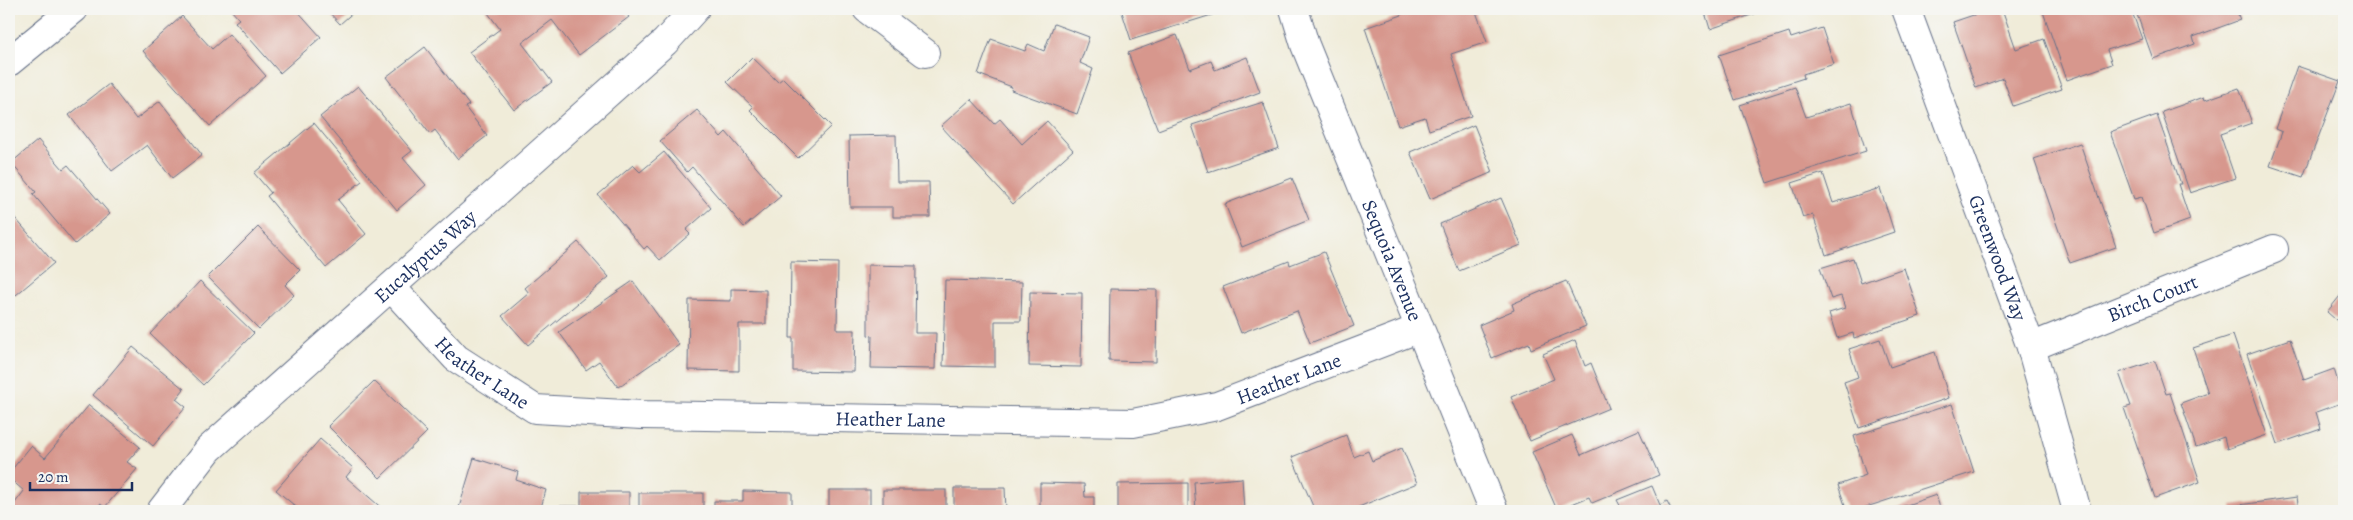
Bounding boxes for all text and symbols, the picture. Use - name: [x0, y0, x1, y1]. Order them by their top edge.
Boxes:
- street label: Greenwood Way: [1962, 191, 2034, 325]
- street label: Sequoia Avenue: [1356, 196, 1429, 325]
- street label: Eucalyptus Way: [368, 203, 483, 309]
- street label: Birch Court: [2103, 268, 2202, 328]
- street label: Heather Lane: [429, 330, 535, 415]
- street label: Heather Lane: [1232, 346, 1345, 411]
- street label: Heather Lane: [835, 405, 946, 433]
- scale bar: [30, 460, 132, 492]
- text: 20 m: [38, 467, 69, 487]

